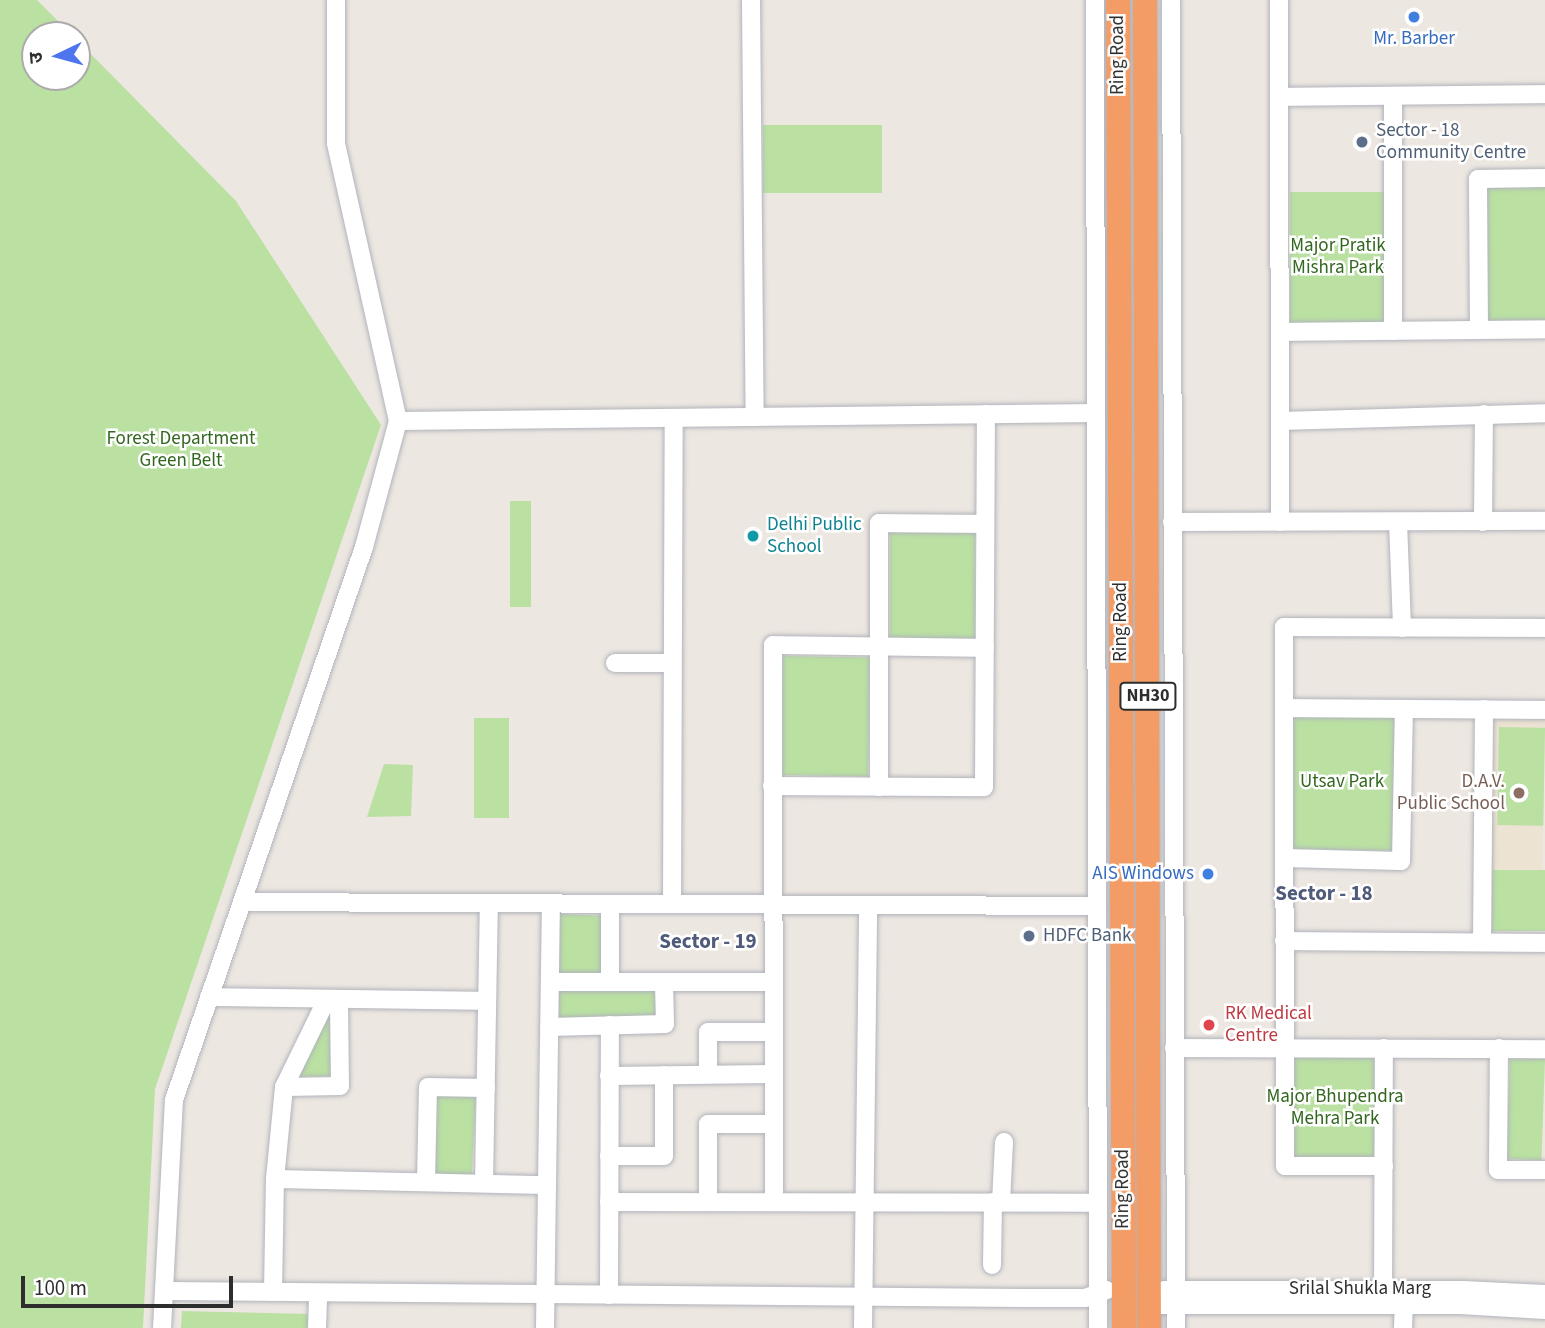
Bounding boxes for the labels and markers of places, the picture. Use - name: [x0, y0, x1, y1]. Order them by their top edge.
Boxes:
- marker: Mr. Barber: [1406, 9, 1422, 25]
- place label: Mr. Barber: [1373, 28, 1455, 50]
- place label: Sector - 18 Community Centre: [1376, 120, 1526, 164]
- marker: Sector - 18 Community Centre: [1354, 134, 1370, 150]
- place label: Delhi Public School: [767, 514, 862, 558]
- marker: Delhi Public School: [745, 528, 761, 544]
- place label: D.A.V. Public School: [1397, 771, 1505, 815]
- marker: D.A.V. Public School: [1511, 785, 1527, 801]
- place label: AIS Windows: [1092, 863, 1194, 885]
- marker: AIS Windows: [1200, 866, 1216, 882]
- place label: HDFC Bank: [1043, 925, 1131, 947]
- marker: HDFC Bank: [1021, 928, 1037, 944]
- place label: RK Medical Centre: [1225, 1003, 1312, 1047]
- marker: RK Medical Centre: [1199, 1015, 1219, 1035]

